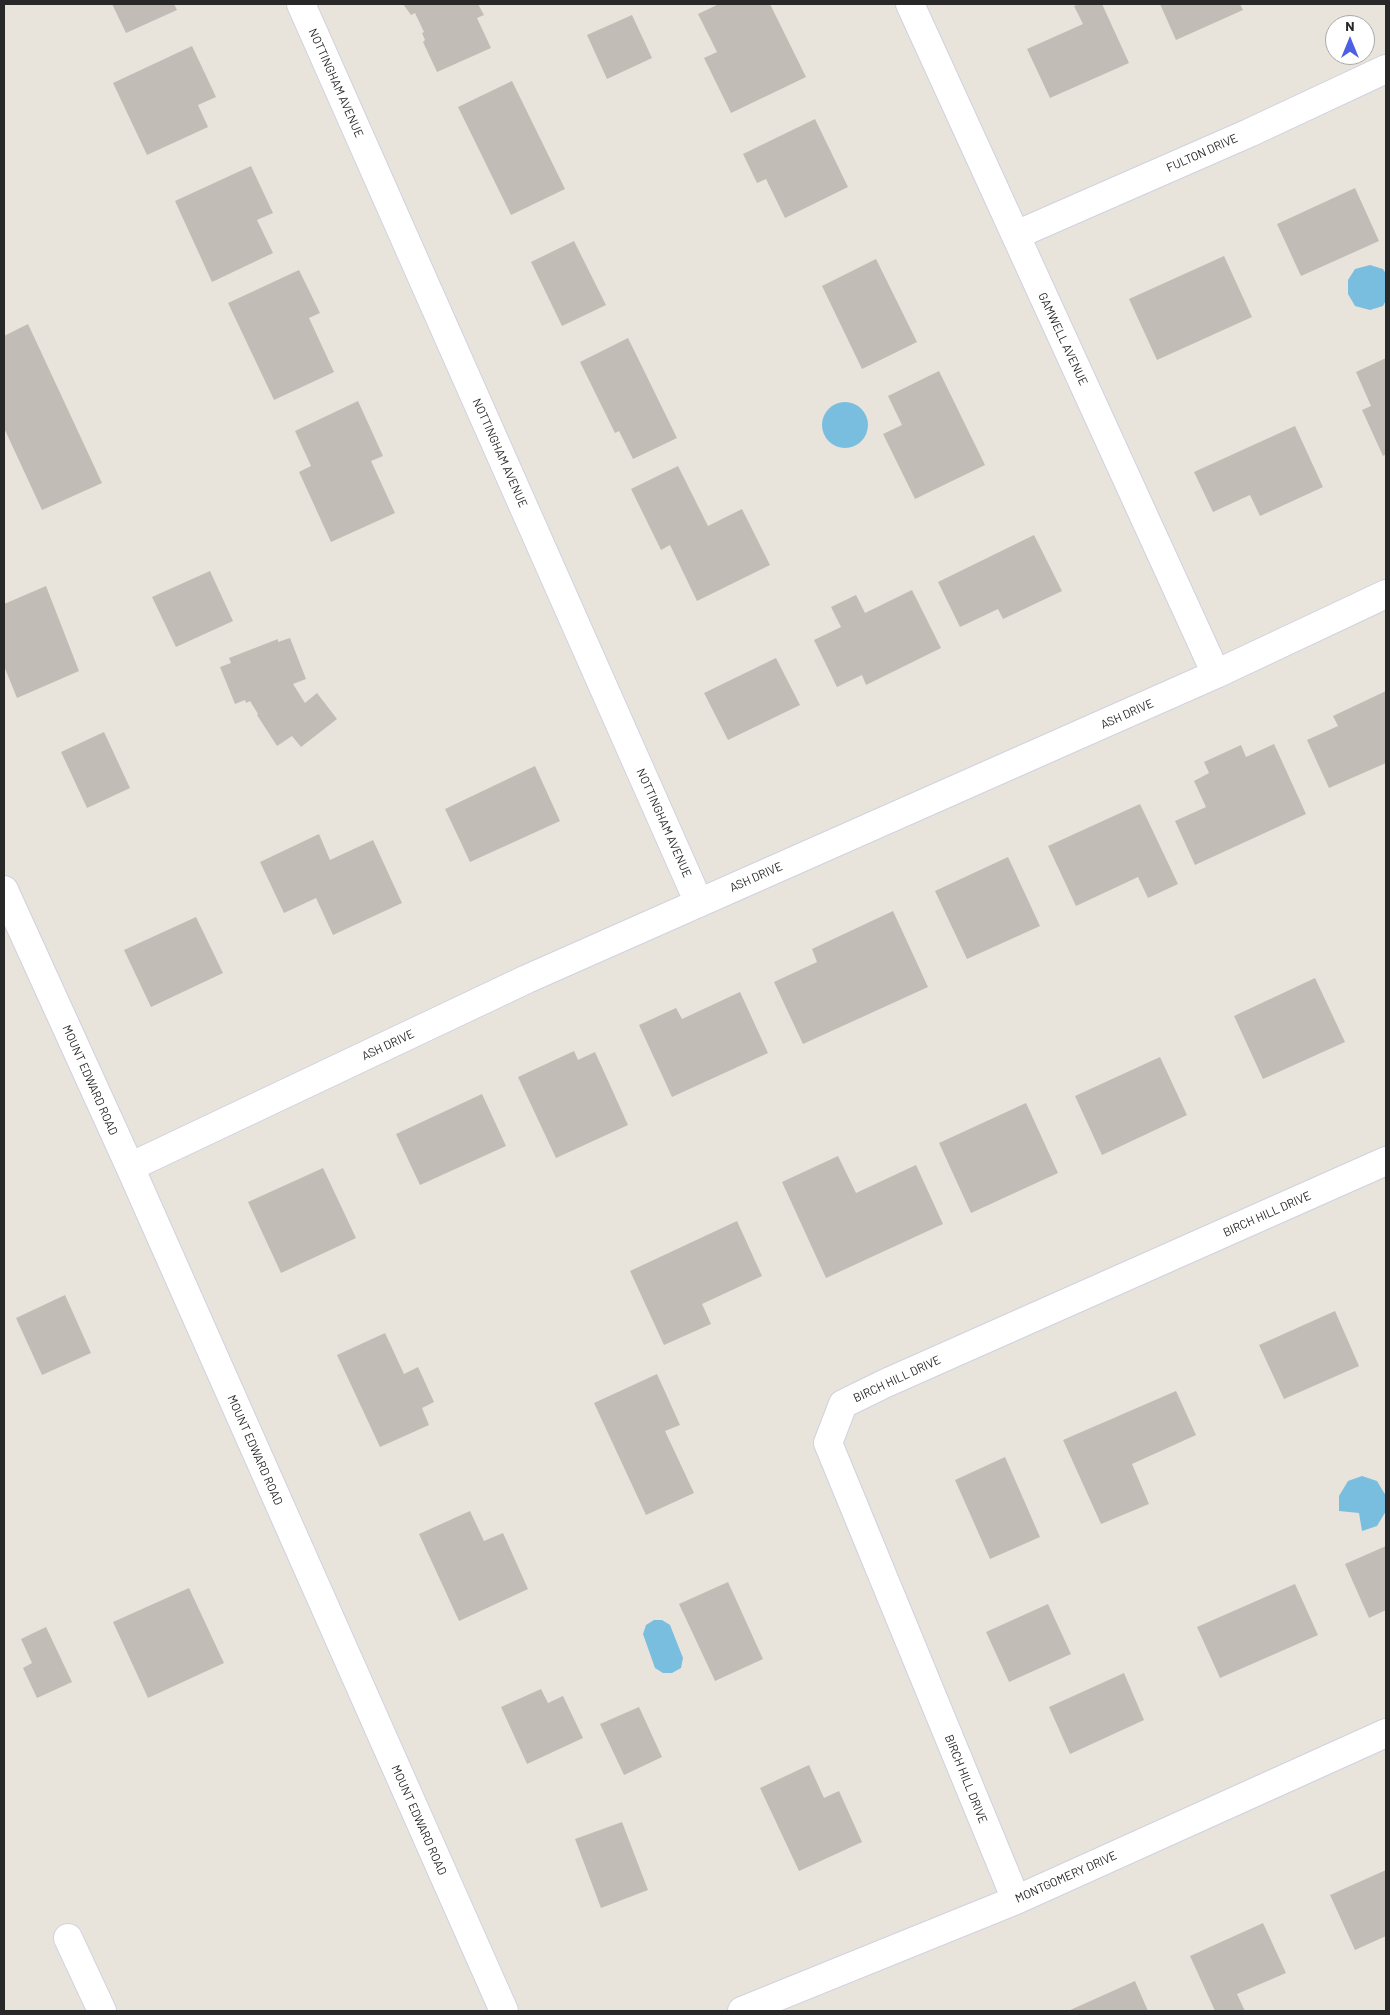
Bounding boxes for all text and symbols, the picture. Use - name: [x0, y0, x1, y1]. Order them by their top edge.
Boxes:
- north arrow: [1325, 15, 1375, 65]
- text: N: [1345, 17, 1355, 34]
- street label: NOTTINGHAM AVENUE: [305, 26, 367, 140]
- street label: FULTON DRIVE: [1164, 131, 1240, 175]
- street label: GAMWELL AVENUE: [1035, 290, 1091, 388]
- street label: NOTTINGHAM AVENUE: [469, 396, 531, 510]
- street label: ASH DRIVE: [1098, 696, 1156, 732]
- street label: NOTTINGHAM AVENUE: [633, 766, 695, 880]
- street label: ASH DRIVE: [727, 859, 785, 895]
- street label: MOUNT EDWARD ROAD: [59, 1023, 121, 1137]
- street label: ASH DRIVE: [360, 1027, 416, 1063]
- street label: BIRCH HILL DRIVE: [1221, 1188, 1313, 1240]
- street label: BIRCH HILL DRIVE: [851, 1353, 943, 1405]
- street label: MOUNT EDWARD ROAD: [224, 1393, 286, 1507]
- street label: BIRCH HILL DRIVE: [942, 1732, 990, 1826]
- street label: MOUNT EDWARD ROAD: [388, 1763, 450, 1877]
- street label: MONTGOMERY DRIVE: [1013, 1848, 1119, 1906]

